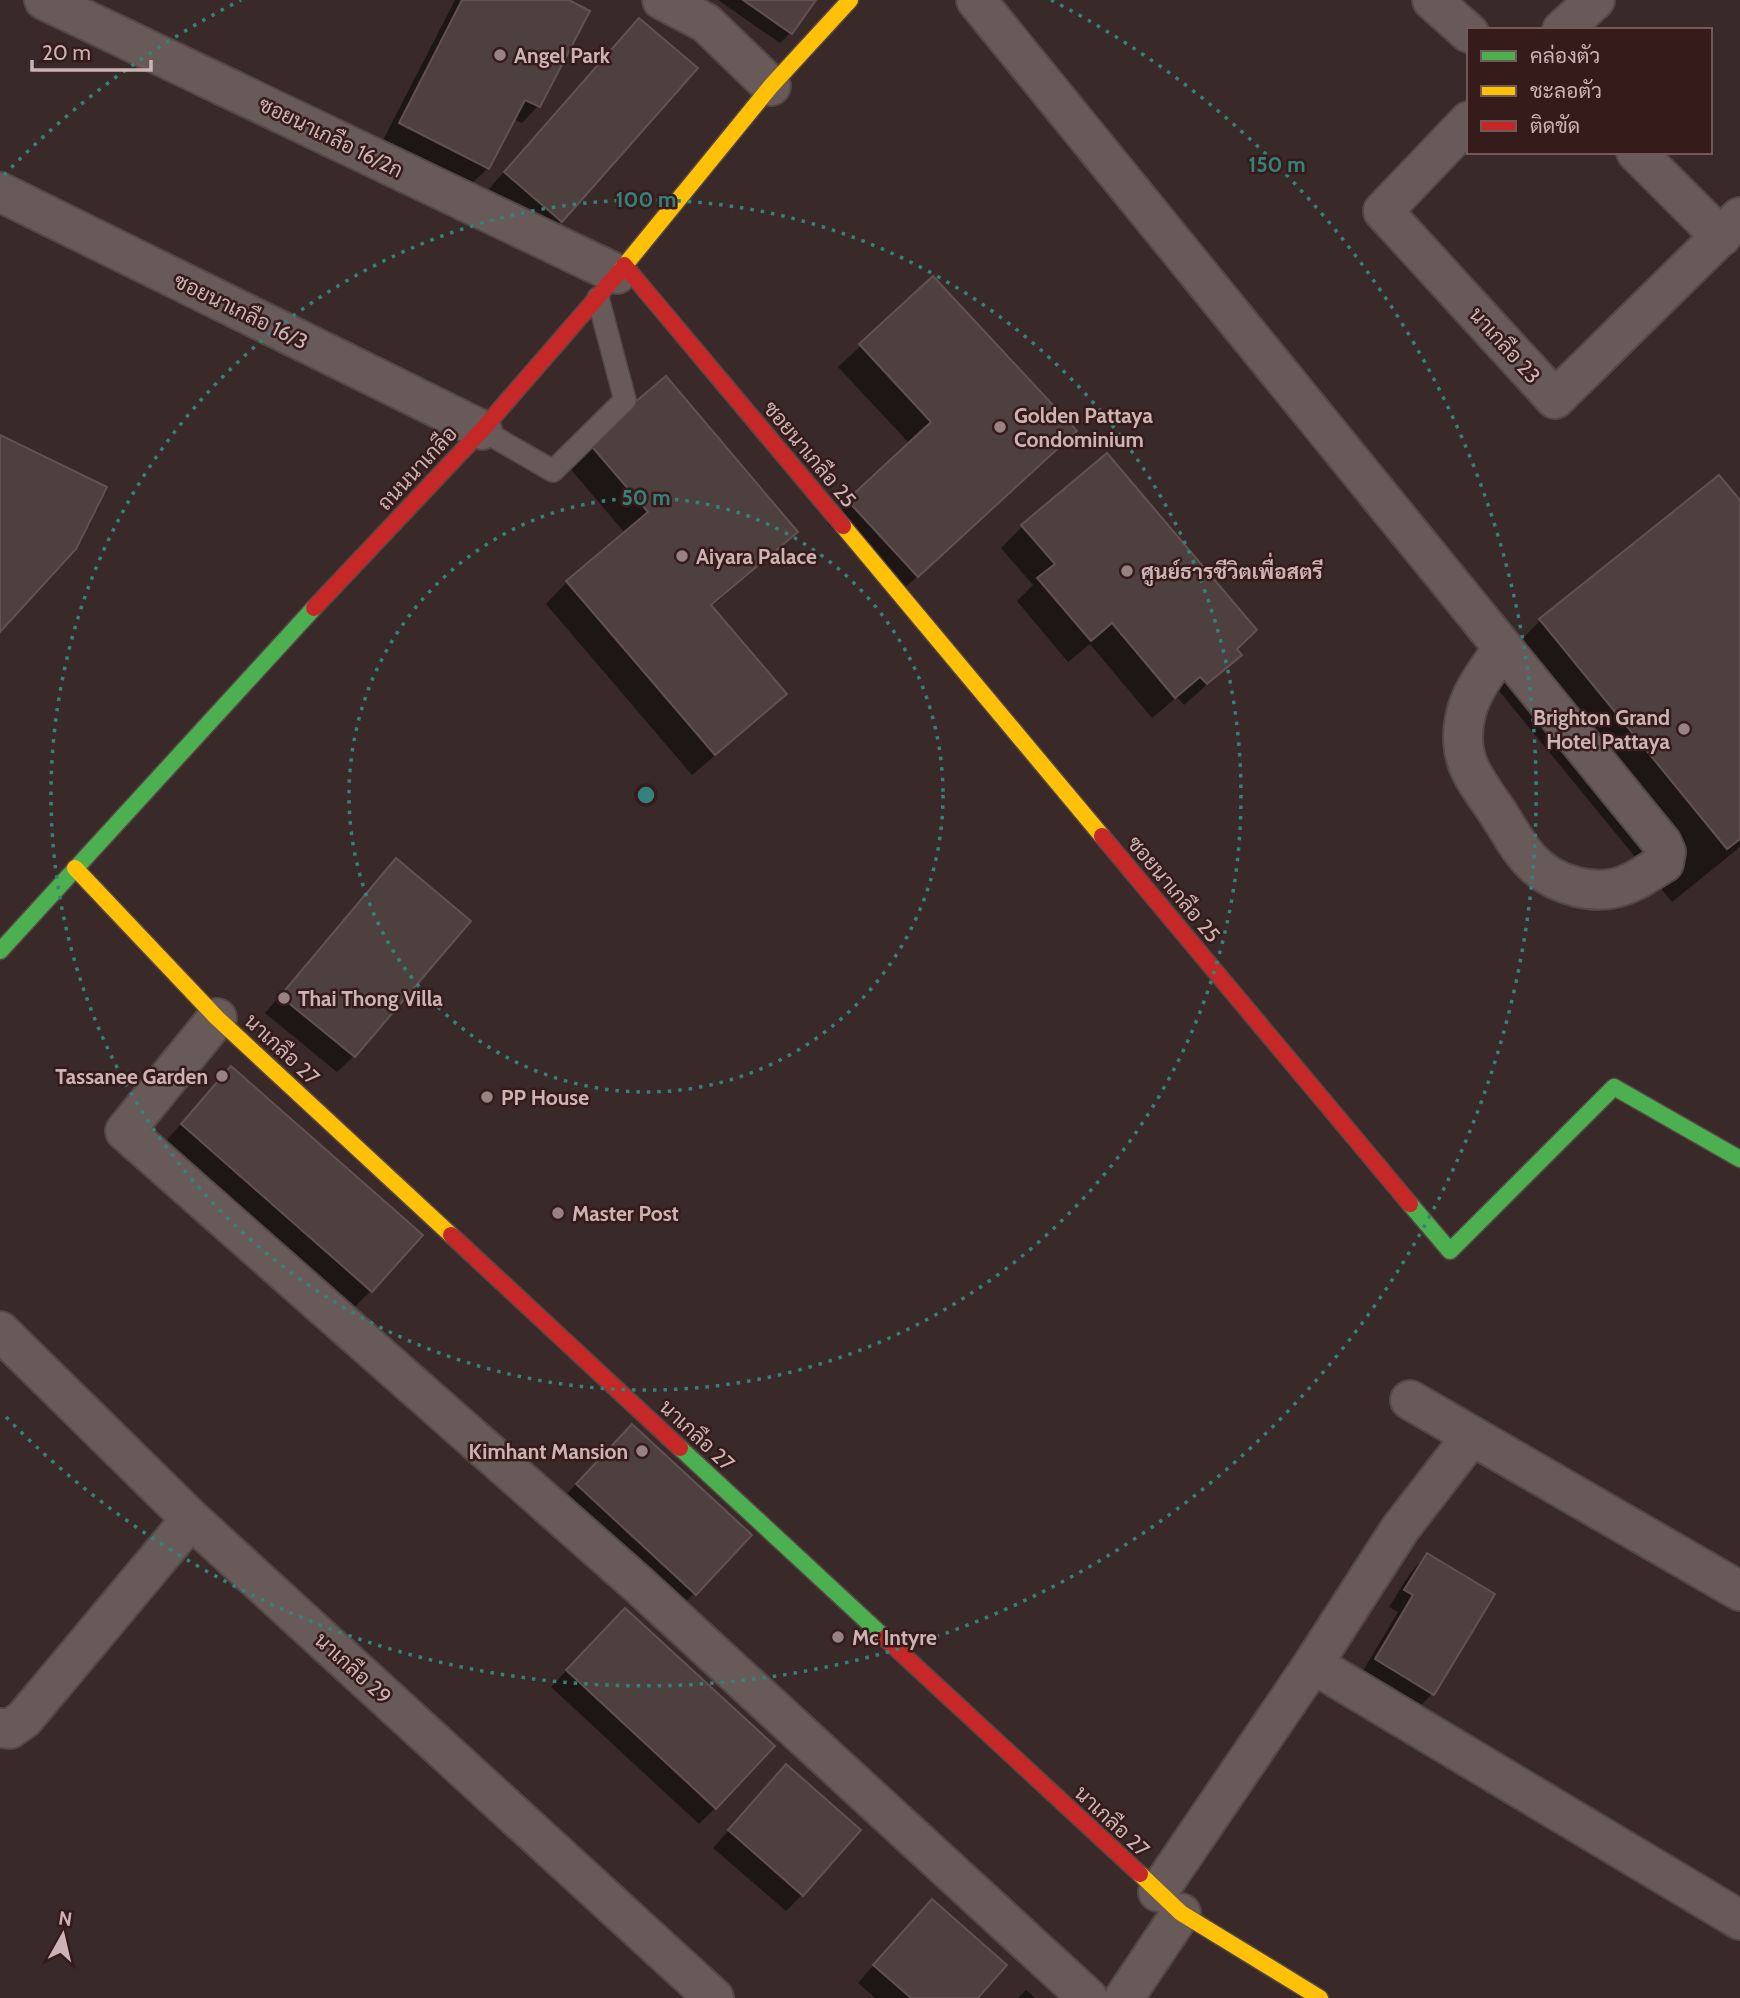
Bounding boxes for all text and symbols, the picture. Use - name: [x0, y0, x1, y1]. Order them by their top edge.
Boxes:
- scale bar: [32, 28, 150, 72]
- legend: [1467, 28, 1712, 154]
- text: 20 m: [42, 40, 91, 65]
- place label: Angel Park: [514, 43, 611, 68]
- text: คล่องตัว: [1530, 43, 1600, 68]
- marker: Angel Park: [492, 47, 508, 63]
- text: ชะลอตัว: [1530, 78, 1602, 103]
- street label: ซอยนาเกลือ 16/2ก: [255, 90, 408, 183]
- text: ติดขัด: [1530, 113, 1580, 138]
- text: 150 m: [1249, 152, 1305, 177]
- text: 100 m: [616, 187, 676, 212]
- street label: ซอยนาเกลือ 16/3: [170, 267, 312, 354]
- street label: นาเกลือ 23: [1464, 301, 1546, 388]
- street label: ซอยนาเกลือ 25: [758, 395, 862, 512]
- place label: Golden Pattaya Condominium: [1014, 403, 1153, 452]
- marker: Golden Pattaya Condominium: [992, 419, 1008, 435]
- street label: ถนนนาเกลือ: [371, 420, 462, 515]
- text: 50 m: [621, 485, 671, 510]
- place label: Aiyara Palace: [696, 544, 817, 569]
- marker: Aiyara Palace: [674, 548, 690, 564]
- place label: ศูนย์ธารชีวิตเพื่อสตรี: [1141, 552, 1323, 586]
- marker: ศูนย์ธารชีวิตเพื่อสตรี: [1119, 563, 1135, 579]
- place label: Brighton Grand Hotel Pattaya: [1533, 705, 1671, 754]
- marker: Brighton Grand Hotel Pattaya: [1676, 721, 1692, 737]
- centre of rings: [634, 783, 658, 807]
- street label: ซอยนาเกลือ 25: [1122, 830, 1226, 947]
- place label: Thai Thong Villa: [298, 986, 443, 1011]
- marker: Thai Thong Villa: [276, 990, 292, 1006]
- street label: นาเกลือ 27: [239, 1007, 326, 1090]
- place label: Tassanee Garden: [55, 1064, 208, 1089]
- marker: Tassanee Garden: [214, 1068, 230, 1084]
- place label: PP House: [501, 1085, 589, 1110]
- marker: PP House: [479, 1089, 495, 1105]
- place label: Master Post: [572, 1201, 679, 1226]
- marker: Master Post: [550, 1205, 566, 1221]
- street label: นาเกลือ 27: [654, 1393, 741, 1476]
- place label: Kimhant Mansion: [469, 1439, 628, 1464]
- marker: Kimhant Mansion: [634, 1443, 650, 1459]
- place label: Mc Intyre: [852, 1625, 937, 1650]
- street label: นาเกลือ 29: [310, 1626, 397, 1709]
- marker: Mc Intyre: [830, 1629, 846, 1645]
- street label: นาเกลือ 27: [1069, 1779, 1156, 1862]
- north arrow: [28, 1900, 98, 1970]
- text: N: [57, 1906, 74, 1931]

